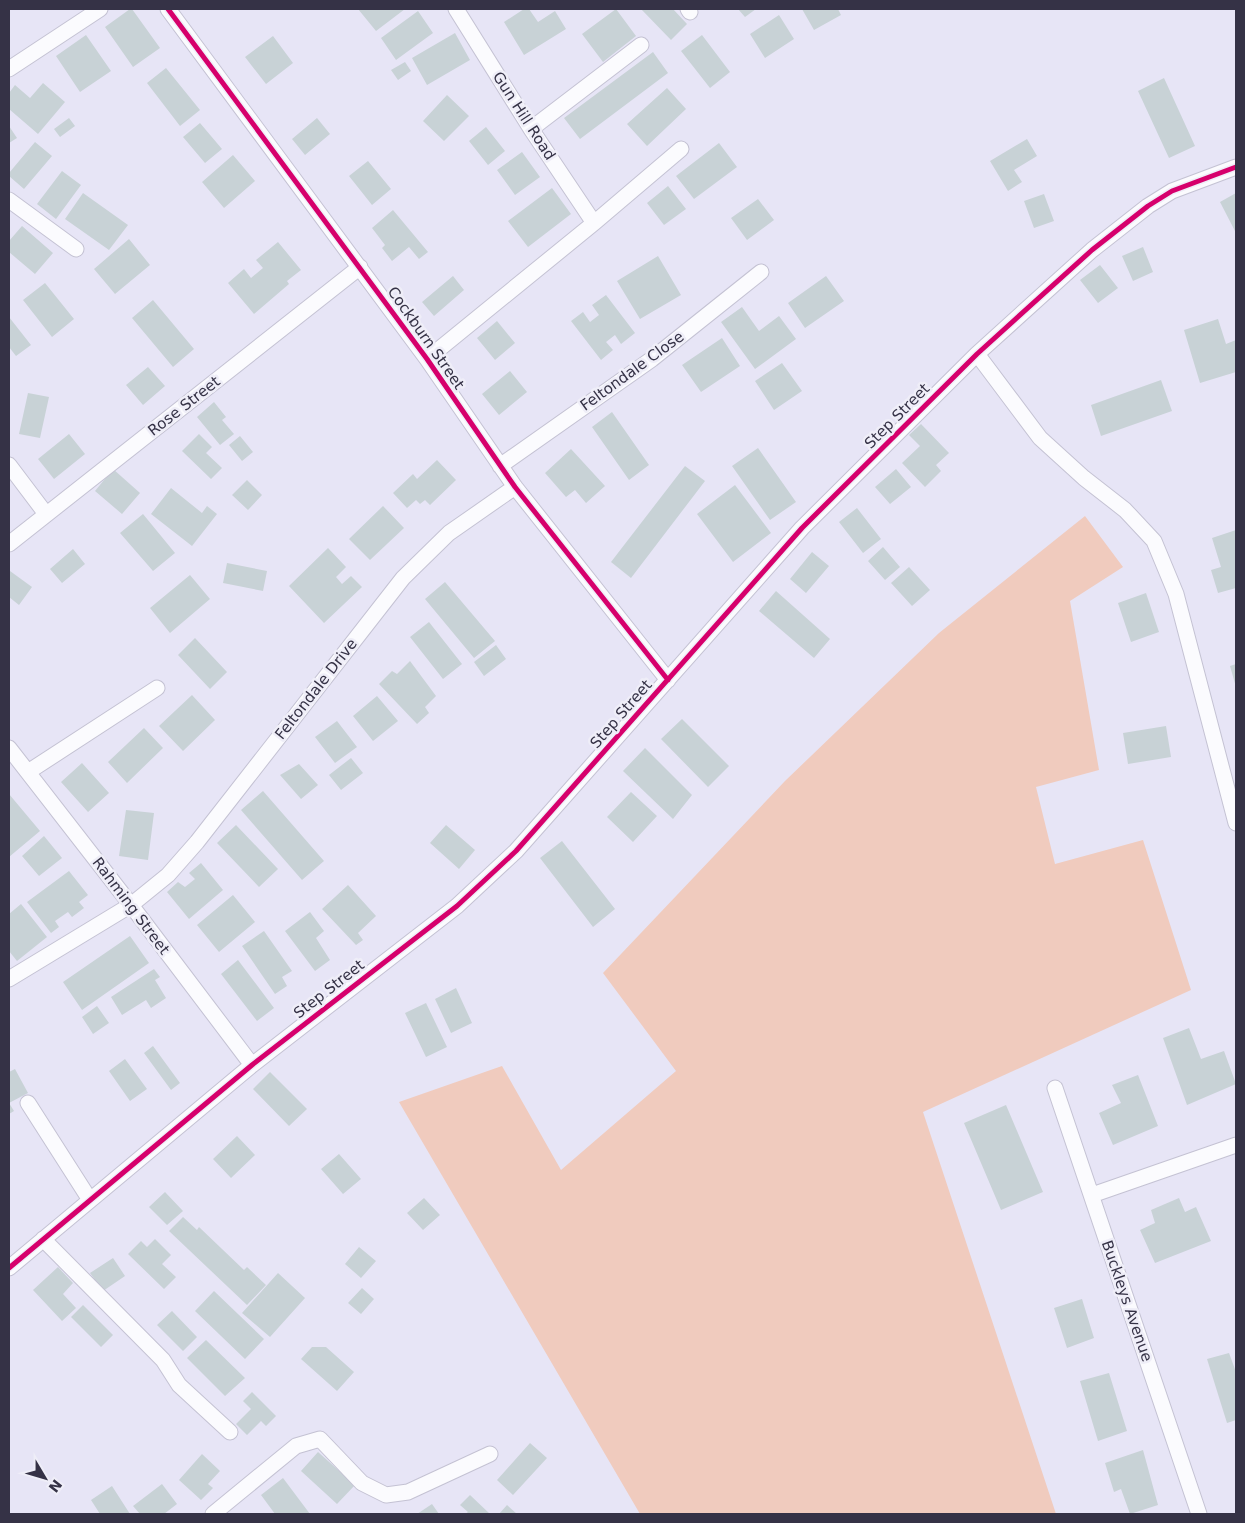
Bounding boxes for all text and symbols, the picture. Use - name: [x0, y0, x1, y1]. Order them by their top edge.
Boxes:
- street label: Gun Hill Road: [489, 68, 559, 164]
- street label: Cockburn Street: [384, 283, 468, 393]
- street label: Feltondale Close: [577, 327, 687, 415]
- street label: Rose Street: [144, 372, 224, 440]
- street label: Step Street: [861, 380, 933, 452]
- street label: Feltondale Drive: [271, 635, 361, 743]
- street label: Step Street: [586, 676, 656, 752]
- street label: Rahming Street: [89, 854, 173, 958]
- street label: Step Street: [290, 956, 368, 1022]
- street label: Buckleys Avenue: [1098, 1238, 1156, 1364]
- north arrow: [20, 1453, 70, 1503]
- text: N: [45, 1476, 65, 1496]

